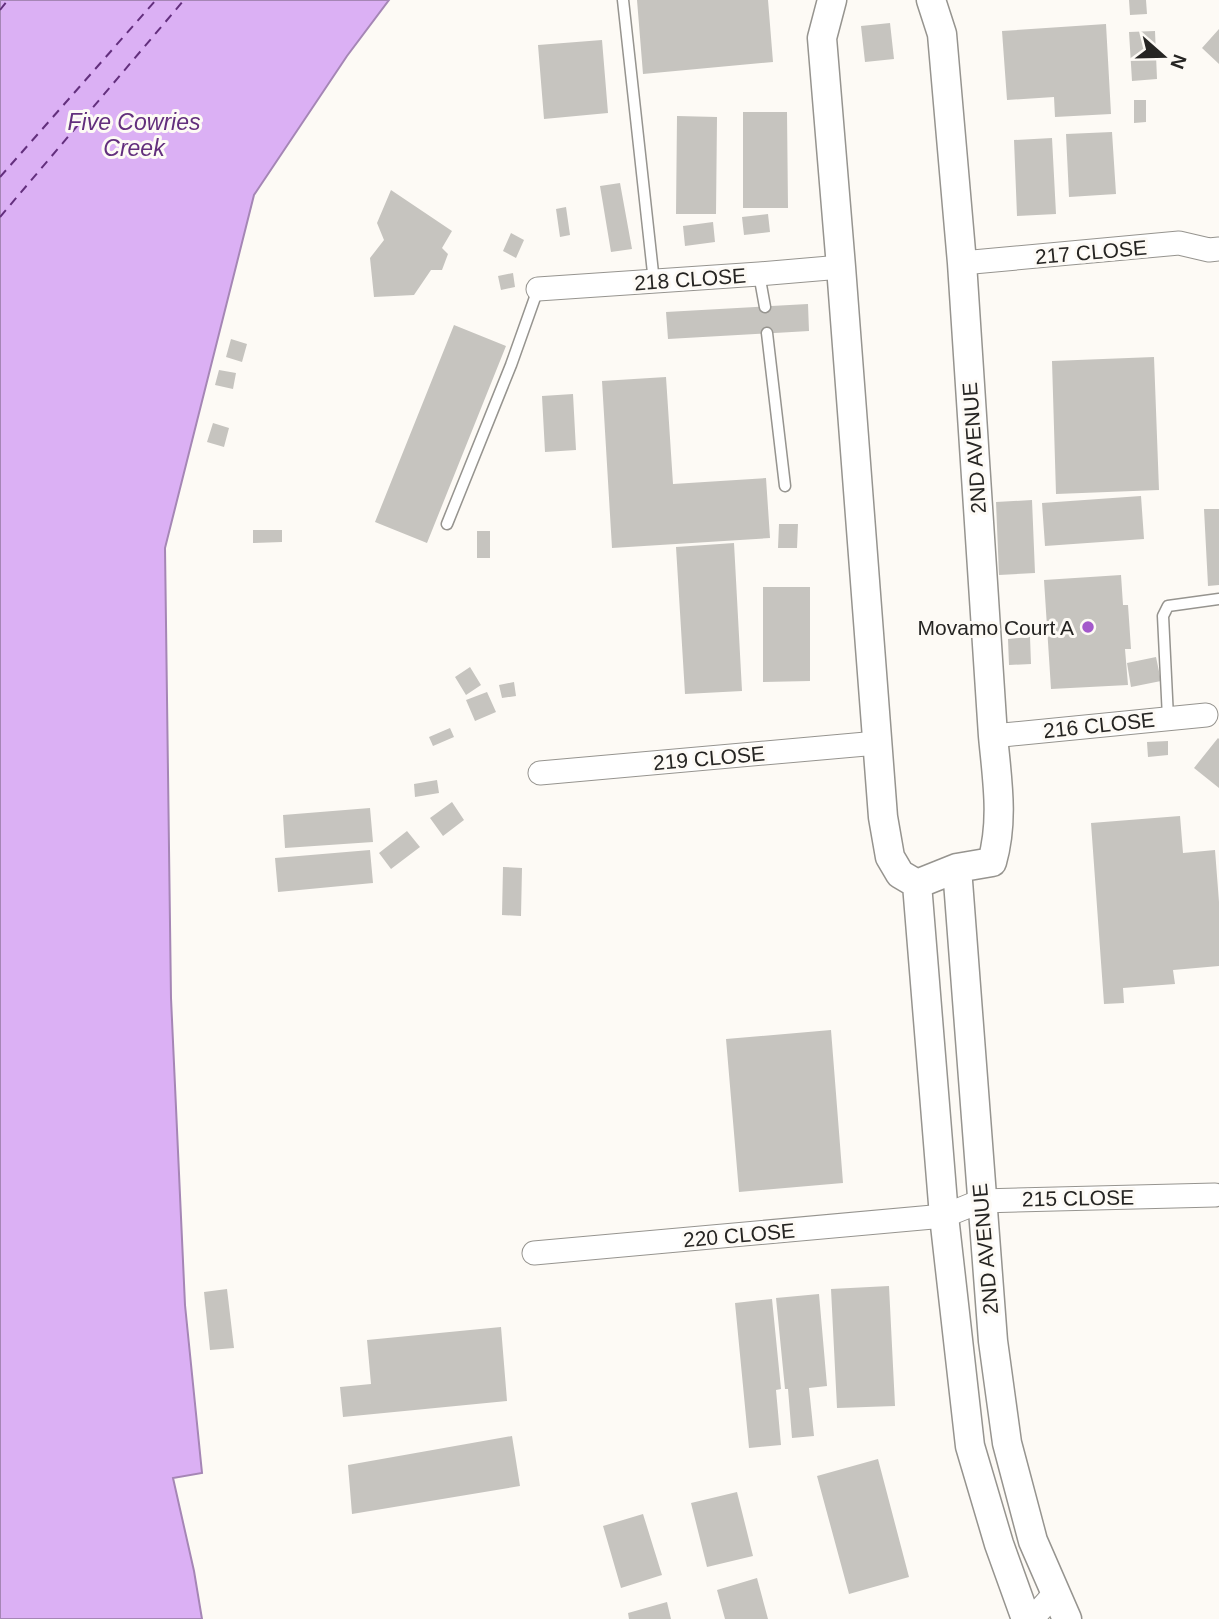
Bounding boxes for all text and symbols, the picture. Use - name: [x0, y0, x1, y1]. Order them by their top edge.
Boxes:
- north arrow: [1128, 21, 1198, 91]
- text: N: [1166, 52, 1191, 72]
- water label: Five Cowries Creek: [68, 109, 201, 161]
- street label: 217 CLOSE: [1034, 236, 1148, 268]
- street label: 218 CLOSE: [633, 264, 747, 294]
- street label: 2ND AVENUE: [958, 382, 990, 514]
- place label: Movamo Court A: [918, 616, 1074, 639]
- marker: Movamo Court A: [1080, 619, 1096, 635]
- street label: 216 CLOSE: [1042, 708, 1156, 742]
- street label: 219 CLOSE: [652, 742, 766, 774]
- street label: 2ND AVENUE: [968, 1182, 1002, 1316]
- street label: 215 CLOSE: [1022, 1186, 1134, 1210]
- street label: 220 CLOSE: [682, 1219, 796, 1251]

